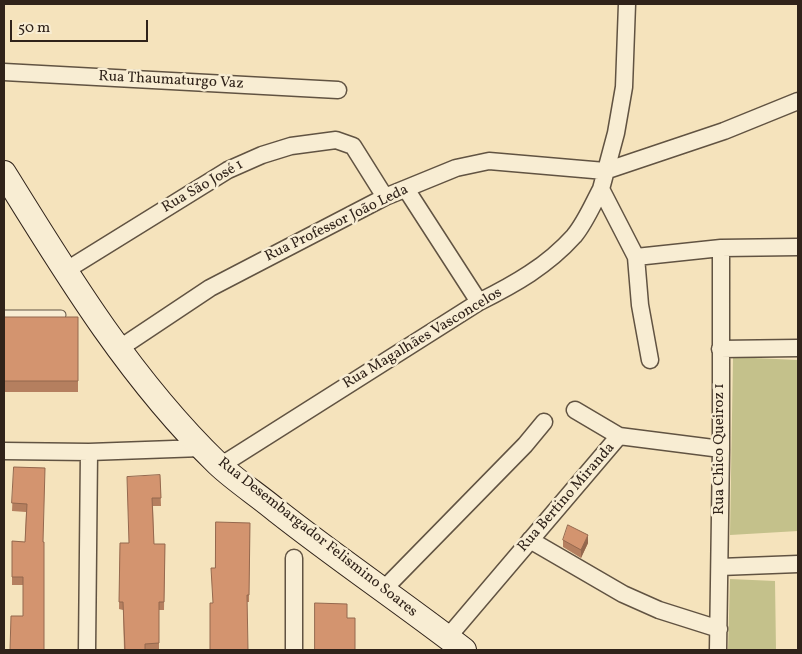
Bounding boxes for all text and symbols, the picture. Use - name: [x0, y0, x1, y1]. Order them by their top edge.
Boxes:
- scale bar: [12, 10, 150, 42]
- text: 50 m: [18, 18, 50, 39]
- street label: Rua Thaumaturgo Vaz: [98, 68, 244, 94]
- street label: Rua São José 1: [159, 156, 247, 218]
- street label: Rua Professor João Leda: [262, 181, 412, 267]
- street label: Rua Magalhães Vasconcelos: [340, 284, 506, 394]
- street label: Rua Chico Queiroz 1: [711, 383, 729, 515]
- street label: Rua Bertino Miranda: [515, 440, 619, 556]
- street label: Rua Desembargador Felismino Soares: [214, 454, 420, 622]

